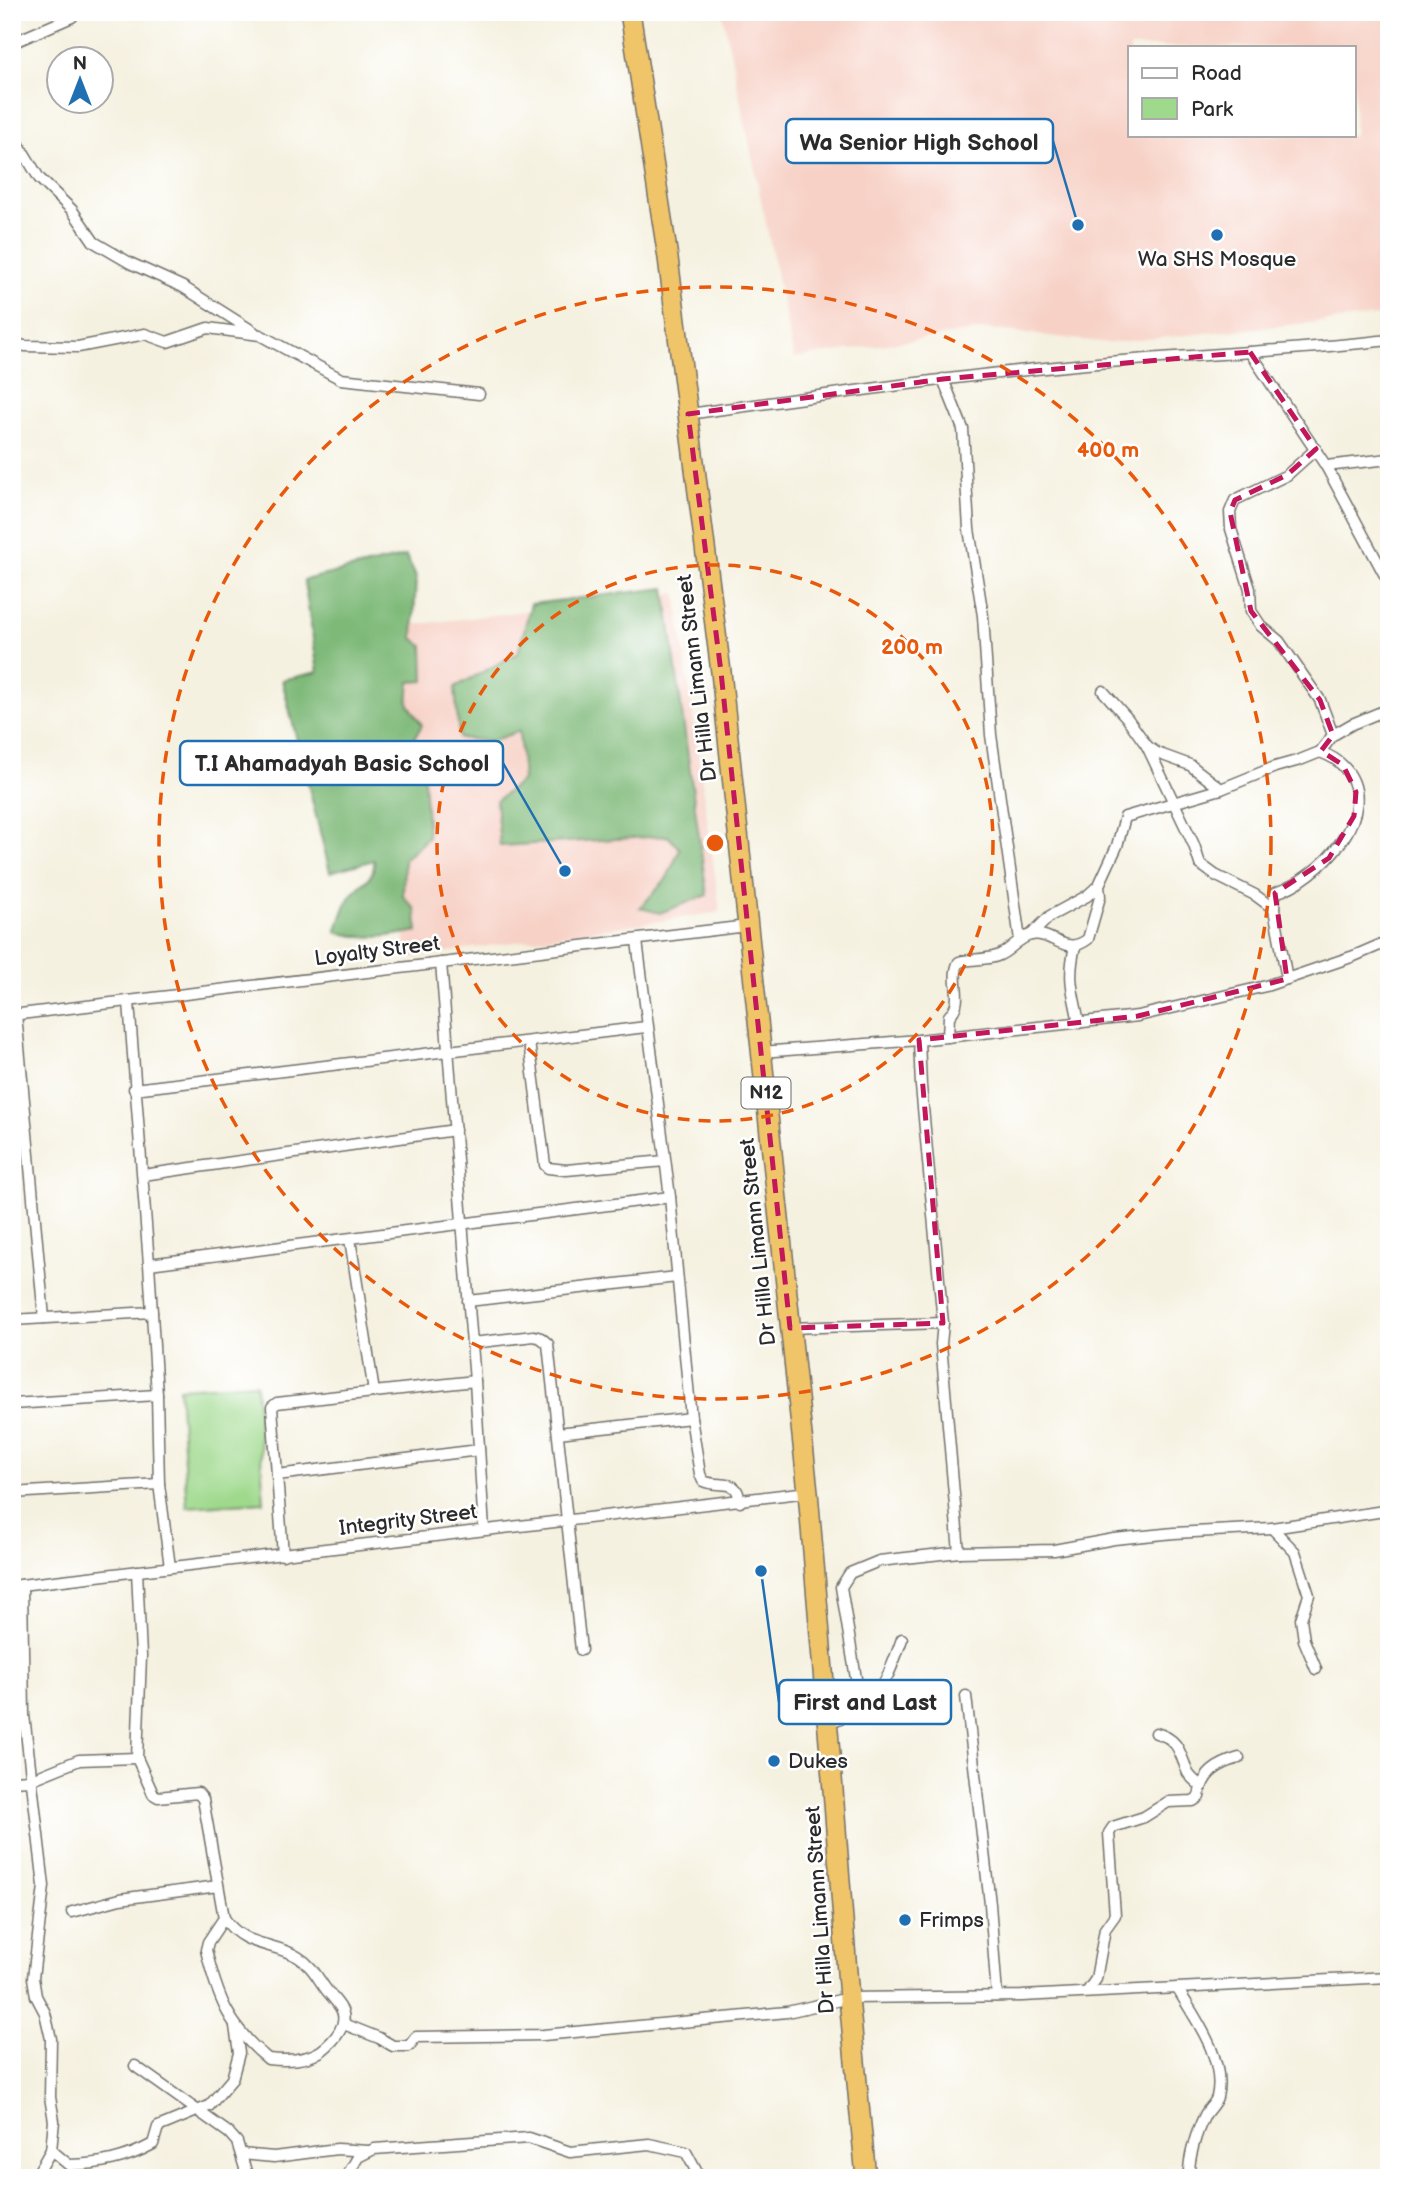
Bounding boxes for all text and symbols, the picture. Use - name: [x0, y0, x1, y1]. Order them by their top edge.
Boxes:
- north arrow: [46, 46, 116, 116]
- legend: [1128, 46, 1356, 136]
- text: N: [73, 53, 87, 76]
- text: Road: [1191, 61, 1242, 86]
- text: Park: [1191, 97, 1234, 122]
- callout: Wa Senior High School: [786, 119, 1053, 163]
- text: Wa Senior High School: [799, 129, 1039, 157]
- marker: Wa SHS Mosque: [1209, 227, 1225, 243]
- place label: Wa SHS Mosque: [1138, 247, 1296, 272]
- text: 400 m: [1077, 438, 1139, 463]
- street label: Dr Hilla Limann Street: [672, 572, 722, 783]
- text: 200 m: [881, 635, 943, 660]
- callout: T.I Ahamadyah Basic School: [180, 741, 503, 785]
- text: T.I Ahamadyah Basic School: [195, 750, 489, 778]
- centre of rings: [703, 831, 727, 855]
- street label: Loyalty Street: [313, 931, 442, 971]
- road number: N12: [742, 1078, 790, 1108]
- street label: Dr Hilla Limann Street: [735, 1136, 781, 1347]
- street label: Integrity Street: [338, 1499, 479, 1541]
- callout: First and Last: [779, 1680, 951, 1724]
- text: First and Last: [793, 1689, 937, 1717]
- place label: Dukes: [788, 1749, 848, 1774]
- marker: Dukes: [766, 1753, 782, 1769]
- street label: Dr Hilla Limann Street: [800, 1805, 840, 2015]
- place label: Frimps: [919, 1908, 984, 1933]
- marker: Frimps: [897, 1912, 913, 1928]

